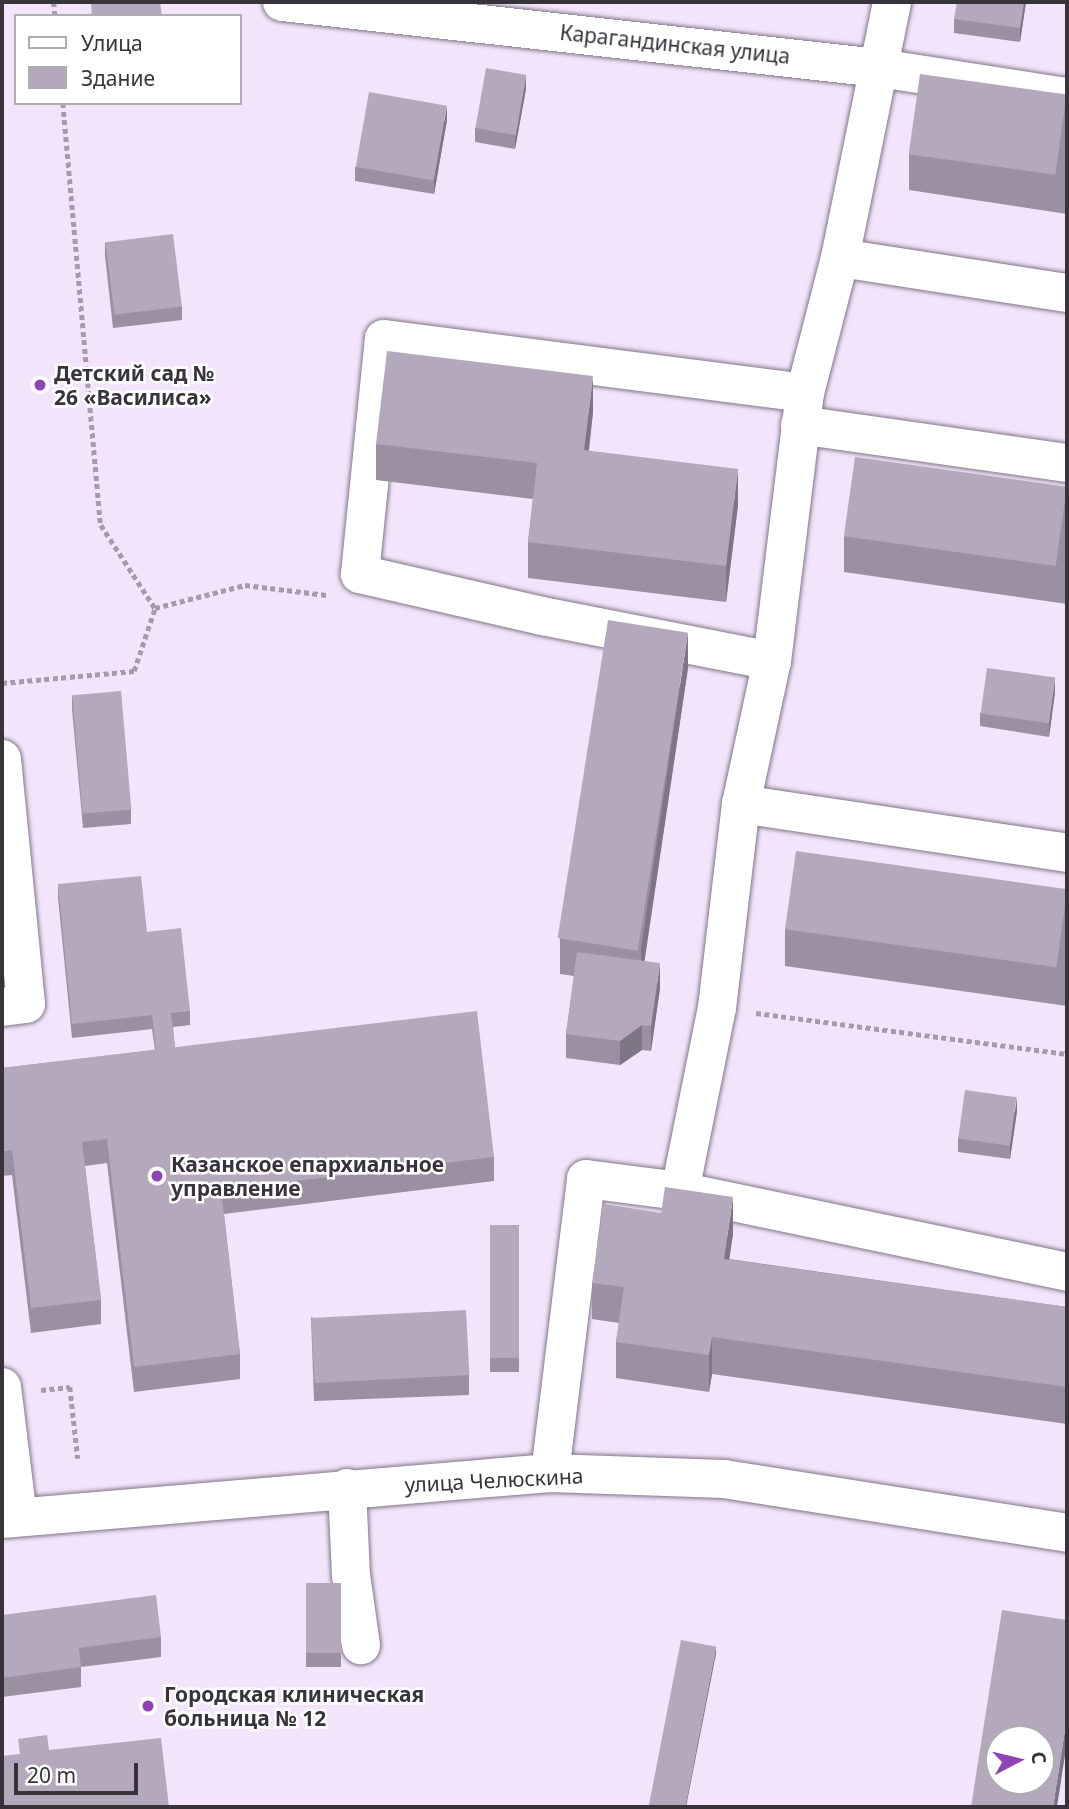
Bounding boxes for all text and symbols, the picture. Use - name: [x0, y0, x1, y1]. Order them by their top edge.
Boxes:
- legend: [14, 14, 242, 105]
- street label: Карагандинская улица: [559, 19, 791, 69]
- text: Улица: [81, 29, 143, 57]
- text: Здание: [81, 64, 155, 92]
- place label: Детский сад № 26 «Василиса»: [54, 360, 214, 410]
- marker: Детский сад № 26 «Василиса»: [32, 377, 48, 393]
- place label: Казанское епархиальное управление: [171, 1151, 444, 1201]
- marker: Казанское епархиальное управление: [149, 1168, 165, 1184]
- street label: улица Челюскина: [404, 1463, 584, 1497]
- place label: Городская клиническая больница № 12: [164, 1681, 424, 1731]
- marker: Городская клиническая больница № 12: [138, 1696, 158, 1716]
- north arrow: [985, 1725, 1055, 1795]
- scale bar: [18, 1750, 142, 1794]
- text: С: [1025, 1750, 1053, 1765]
- text: 20 m: [27, 1761, 76, 1789]

